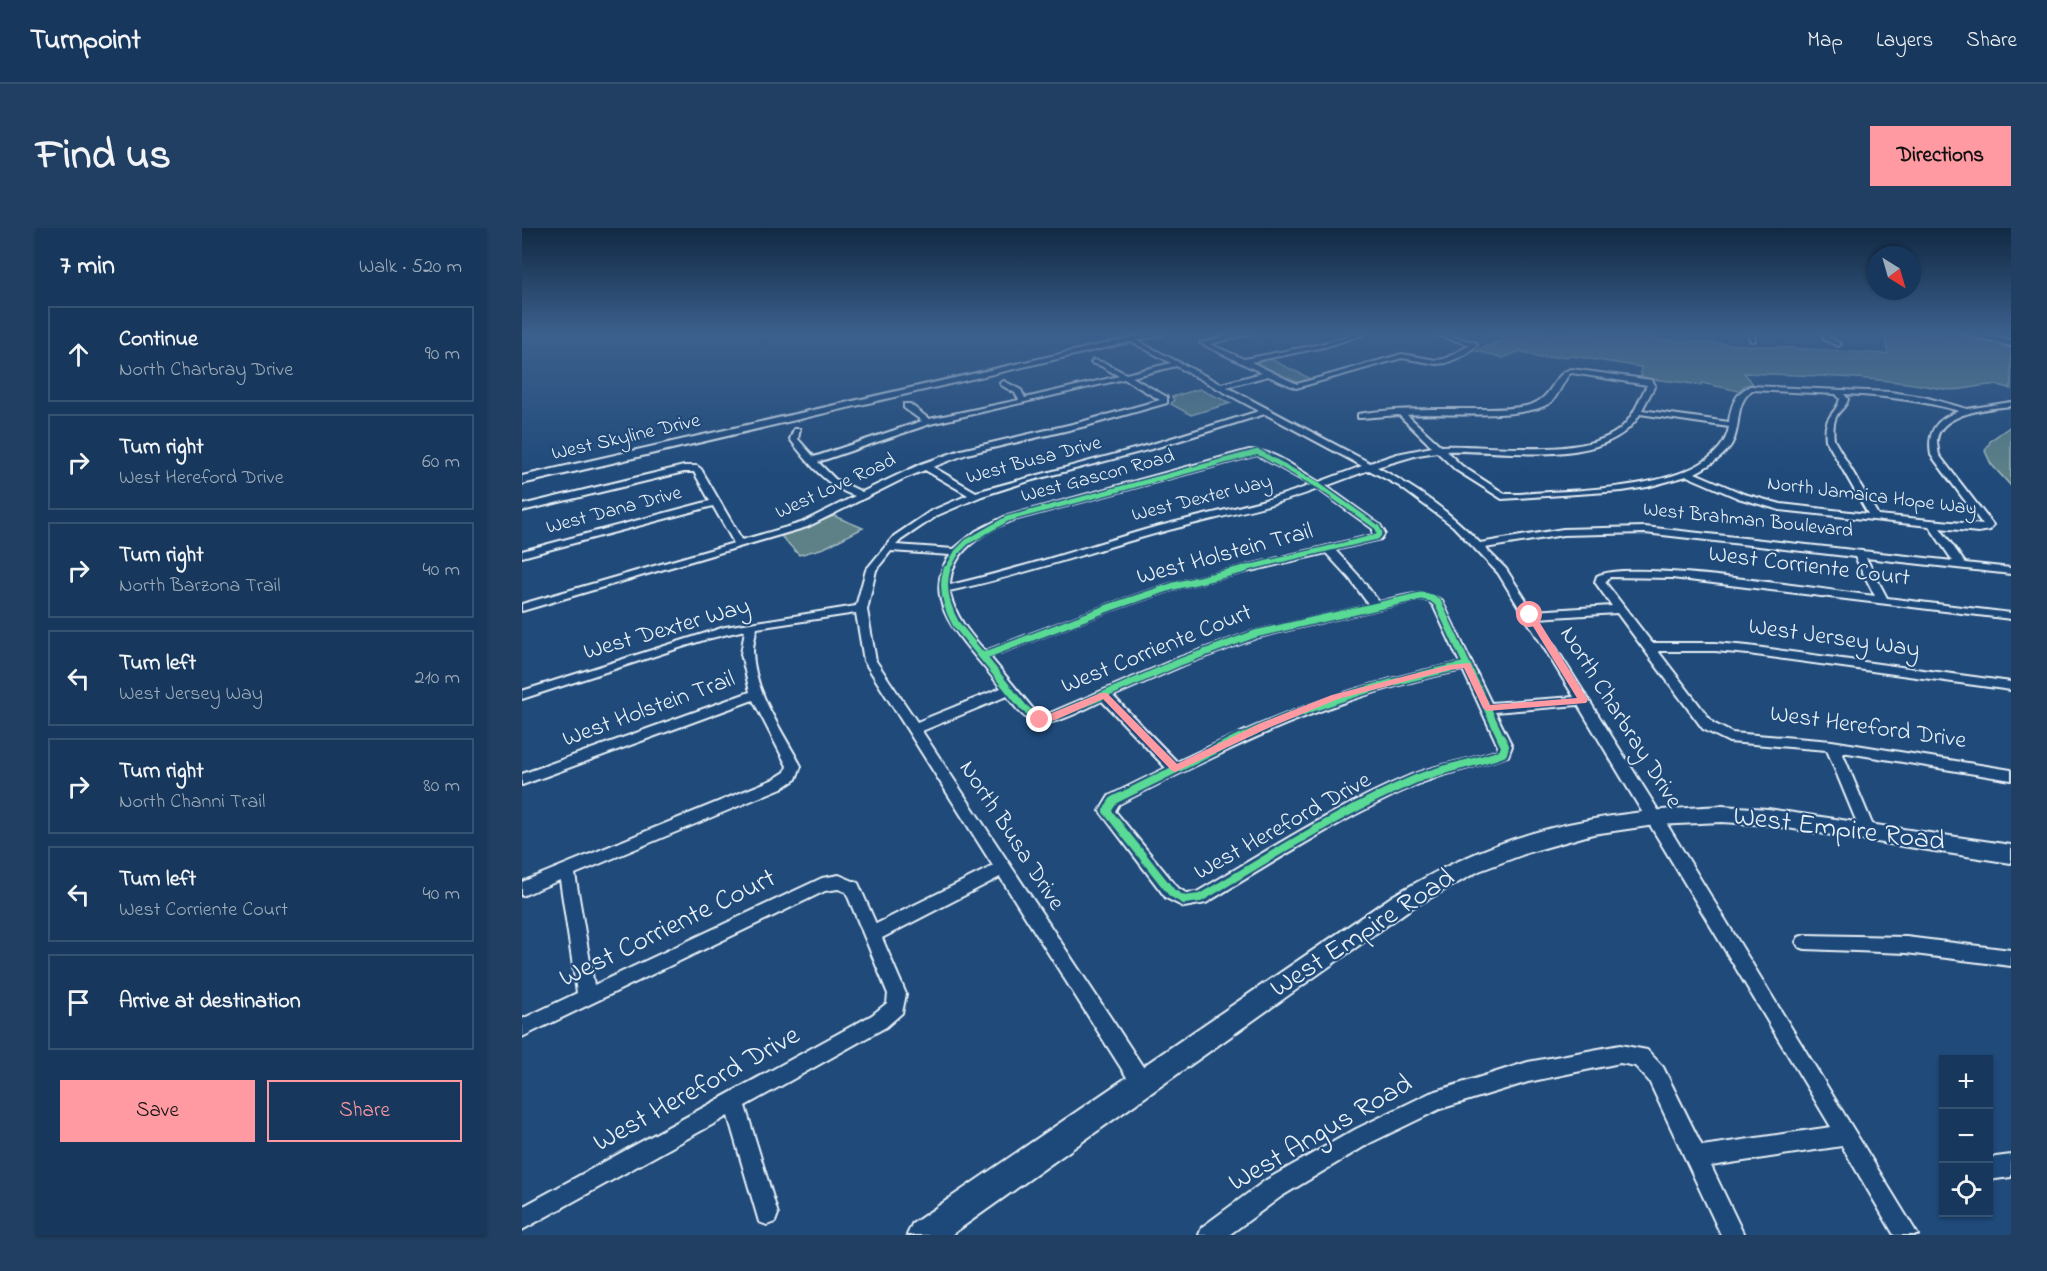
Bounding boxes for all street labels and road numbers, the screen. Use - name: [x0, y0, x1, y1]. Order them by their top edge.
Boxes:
- street label: West Skyline Drive: [549, 407, 703, 469]
- street label: West Busa Drive: [963, 429, 1105, 493]
- street label: West Gascon Road: [1018, 443, 1178, 511]
- street label: West Love Road: [771, 446, 901, 528]
- street label: West Dexter Way: [1129, 468, 1275, 530]
- street label: North Jamaica Hope Way: [1766, 470, 1978, 524]
- street label: West Dana Drive: [543, 479, 685, 543]
- street label: West Brahman Boulevard: [1642, 496, 1854, 546]
- street label: West Holstein Trail: [1133, 515, 1317, 595]
- street label: West Corriente Court: [1706, 537, 1912, 597]
- street label: West Dexter Way: [580, 589, 755, 671]
- street label: West Corriente Court: [1056, 596, 1258, 704]
- street label: West Jersey Way: [1746, 610, 1922, 669]
- street label: North Charbray Drive: [1549, 620, 1690, 817]
- street label: West Holstein Trail: [558, 663, 740, 757]
- street label: West Hereford Drive: [1768, 697, 1969, 759]
- street label: North Busa Drive: [949, 754, 1073, 918]
- street label: West Hereford Drive: [1188, 764, 1378, 890]
- street label: West Empire Road: [1731, 797, 1947, 863]
- street label: West Corriente Court: [553, 859, 783, 999]
- street label: West Empire Road: [1263, 859, 1464, 1009]
- street label: West Hereford Drive: [586, 1016, 808, 1164]
- street label: West Angus Road: [1221, 1064, 1421, 1203]

